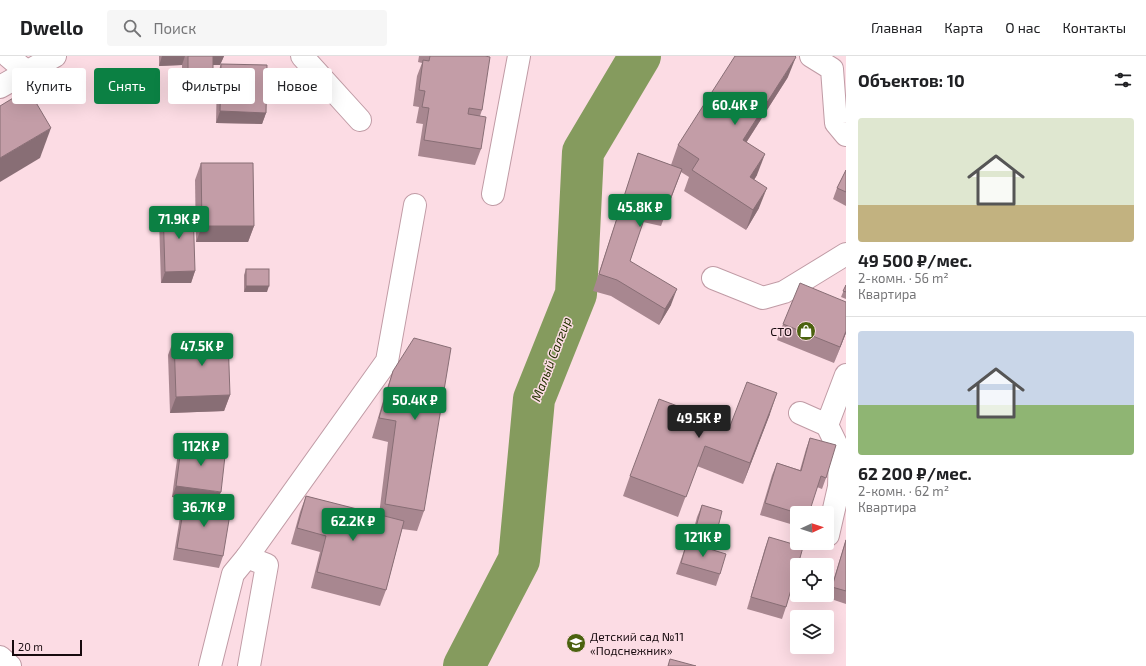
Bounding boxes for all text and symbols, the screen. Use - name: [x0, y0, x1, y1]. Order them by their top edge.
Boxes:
- search box: [107, 10, 387, 46]
- text: Dwello: [20, 16, 83, 39]
- icon: search: [121, 17, 143, 39]
- text: Поиск: [153, 19, 196, 37]
- text: Главная: [871, 19, 922, 36]
- text: Карта: [944, 19, 983, 36]
- text: О нас: [1005, 19, 1041, 36]
- text: Контакты: [1063, 19, 1126, 36]
- chip: Купить: [12, 68, 86, 104]
- chip: Снять: [94, 68, 160, 104]
- chip: Фильтры: [168, 68, 255, 104]
- chip: Новое: [263, 68, 332, 104]
- icon: filters: [1112, 69, 1134, 91]
- text: Объектов: 10: [858, 70, 965, 90]
- pin: 60.4K ₽: [698, 92, 772, 126]
- text: 60.4K ₽: [712, 97, 758, 113]
- icon: home: [960, 144, 1032, 216]
- pin: 45.8K ₽: [603, 194, 677, 228]
- text: 45.8K ₽: [617, 199, 663, 215]
- pin: 71.9K ₽: [142, 206, 216, 240]
- text: 71.9K ₽: [158, 211, 200, 227]
- text: 49 500 ₽/мес.: [858, 250, 972, 270]
- text: 2-комн. · 56 m²: [858, 270, 949, 286]
- text: Квартира: [858, 286, 917, 302]
- water label: Малый Салгир: [527, 314, 575, 404]
- shop icon: СТО: [795, 320, 817, 342]
- place label: СТО: [770, 324, 792, 338]
- pin: 47.5K ₽: [165, 333, 239, 367]
- text: 47.5K ₽: [180, 338, 224, 354]
- icon: home: [960, 357, 1032, 429]
- pin: 50.4K ₽: [378, 387, 452, 421]
- text: 50.4K ₽: [392, 392, 438, 408]
- pin: 49.5K ₽: [662, 405, 736, 439]
- text: 49.5K ₽: [677, 410, 721, 426]
- pin: 112K ₽: [168, 433, 234, 467]
- text: 112K ₽: [182, 438, 220, 454]
- text: 62 200 ₽/мес.: [858, 463, 972, 483]
- text: 2-комн. · 62 m²: [858, 483, 949, 499]
- pin: 36.7K ₽: [167, 494, 241, 528]
- text: 36.7K ₽: [182, 499, 226, 515]
- text: Квартира: [858, 499, 917, 515]
- north arrow: [790, 506, 834, 550]
- map controls: [790, 506, 834, 654]
- pin: 62.2K ₽: [316, 508, 390, 542]
- text: 62.2K ₽: [331, 513, 375, 529]
- pin: 121K ₽: [670, 524, 736, 558]
- text: 121K ₽: [684, 529, 722, 545]
- button: locate: [790, 558, 834, 602]
- button: layers: [790, 610, 834, 654]
- place label: Детский сад №11 «Подснежник»: [590, 629, 684, 657]
- school or university icon: Детский сад №11 «Подснежник»: [565, 632, 587, 654]
- scale bar: [12, 638, 82, 657]
- text: 20 m: [18, 640, 43, 653]

